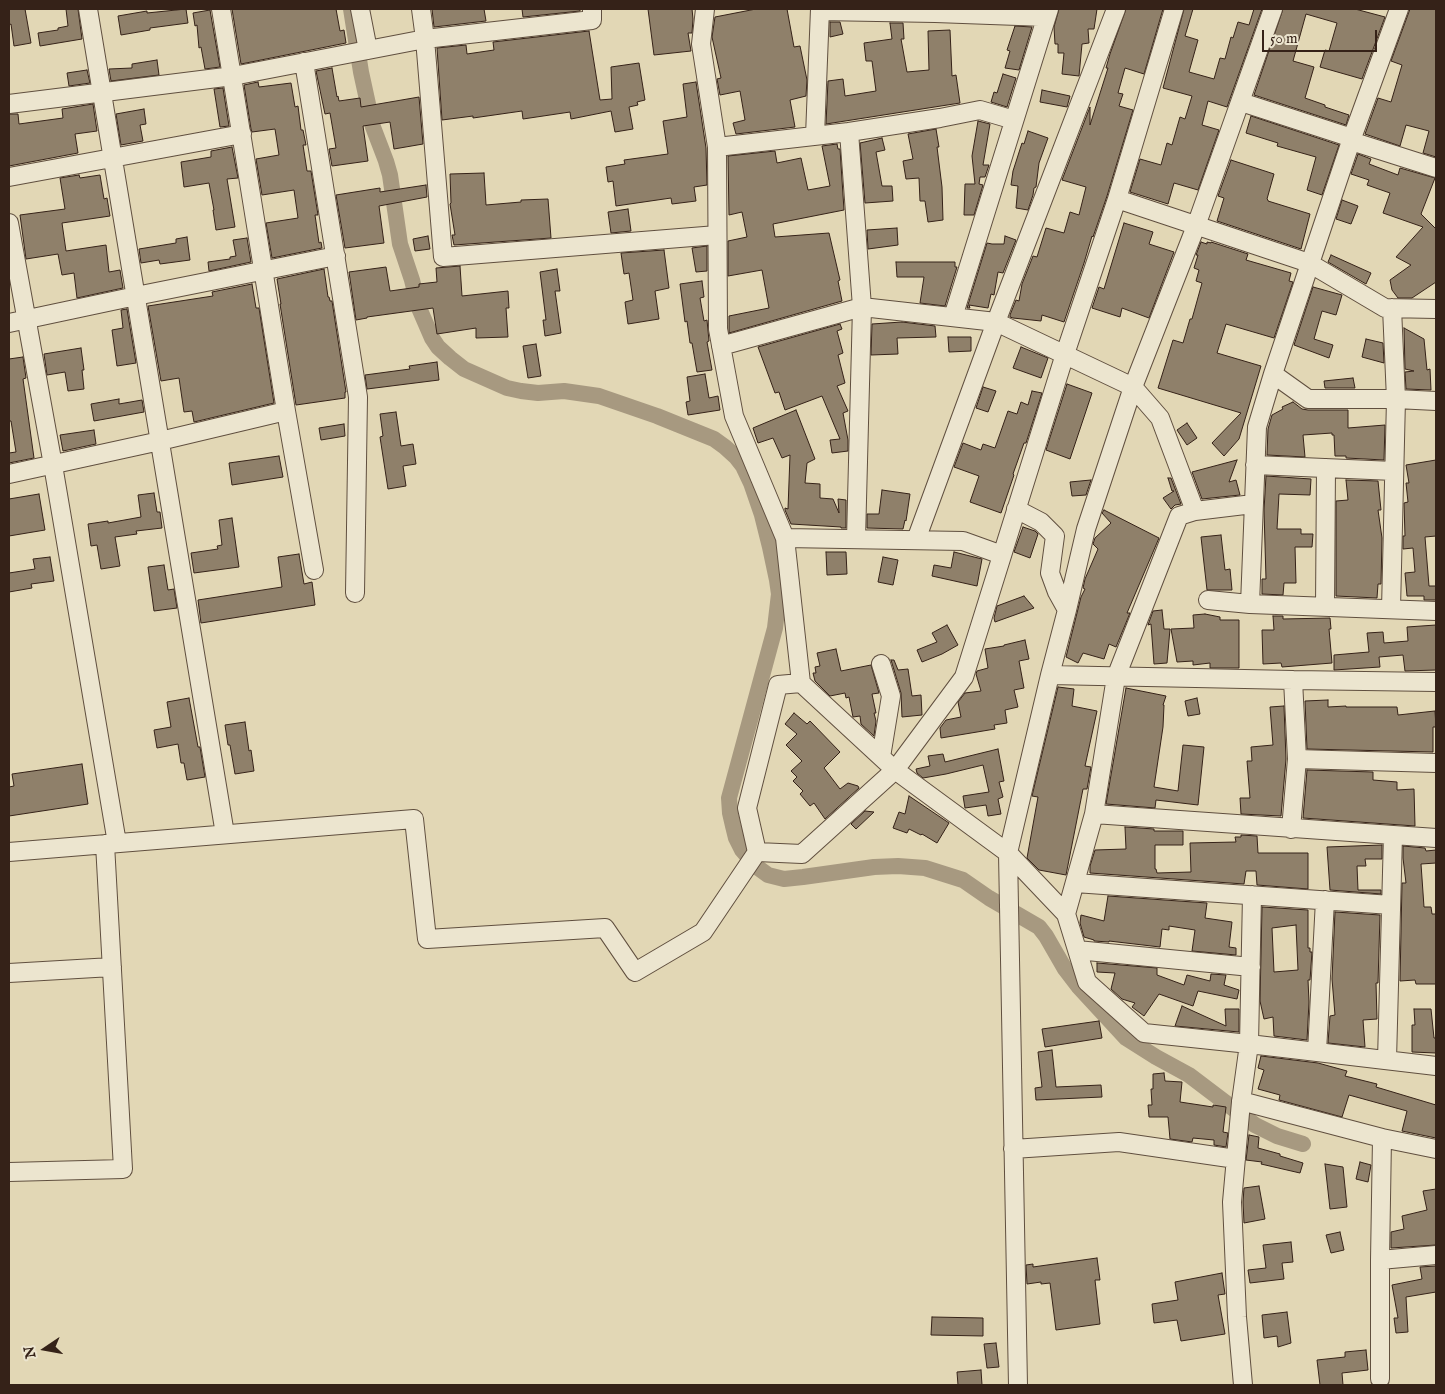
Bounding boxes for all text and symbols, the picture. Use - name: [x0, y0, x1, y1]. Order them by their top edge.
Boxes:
- scale bar: [1265, 20, 1380, 52]
- text: 50 m: [1270, 29, 1298, 48]
- north arrow: [20, 1324, 70, 1374]
- text: N: [20, 1344, 40, 1360]

